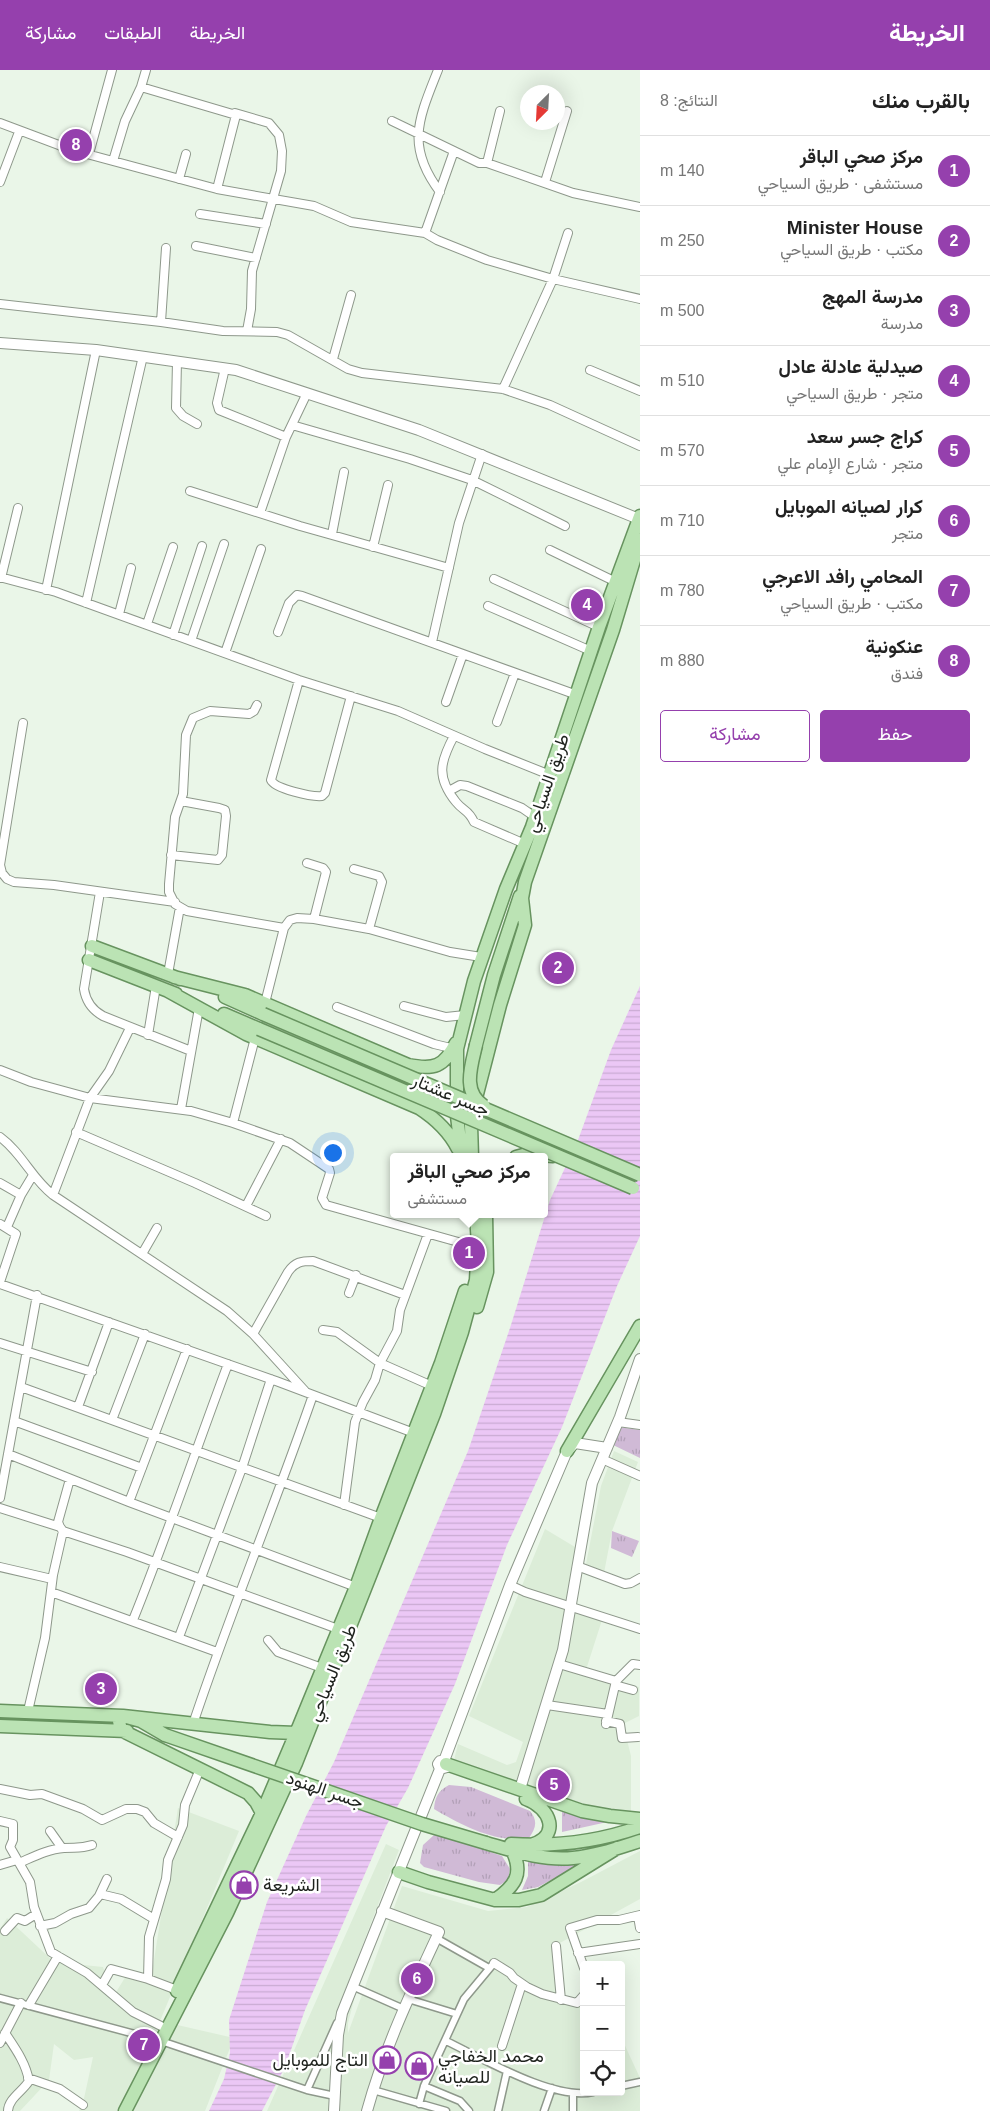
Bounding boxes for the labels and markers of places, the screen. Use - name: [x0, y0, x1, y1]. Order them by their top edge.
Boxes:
- pin: 8: [60, 126, 92, 164]
- pin: 4: [571, 586, 603, 624]
- pin: 2: [542, 949, 574, 987]
- pin: 1: [453, 1234, 485, 1272]
- pin: 3: [85, 1670, 117, 1708]
- pin: 5: [538, 1766, 570, 1804]
- shop icon: الشريعة: [229, 1870, 259, 1900]
- place label: الشريعة: [263, 1875, 320, 1896]
- pin: 6: [401, 1960, 433, 1998]
- pin: 7: [128, 2026, 160, 2064]
- shop icon: التاج للموبايل: [372, 2045, 402, 2075]
- place label: محمد الخفاجي للصيانه: [438, 2046, 544, 2087]
- place label: التاج للموبايل: [272, 2050, 368, 2072]
- shop icon: محمد الخفاجي للصيانه: [404, 2051, 434, 2081]

